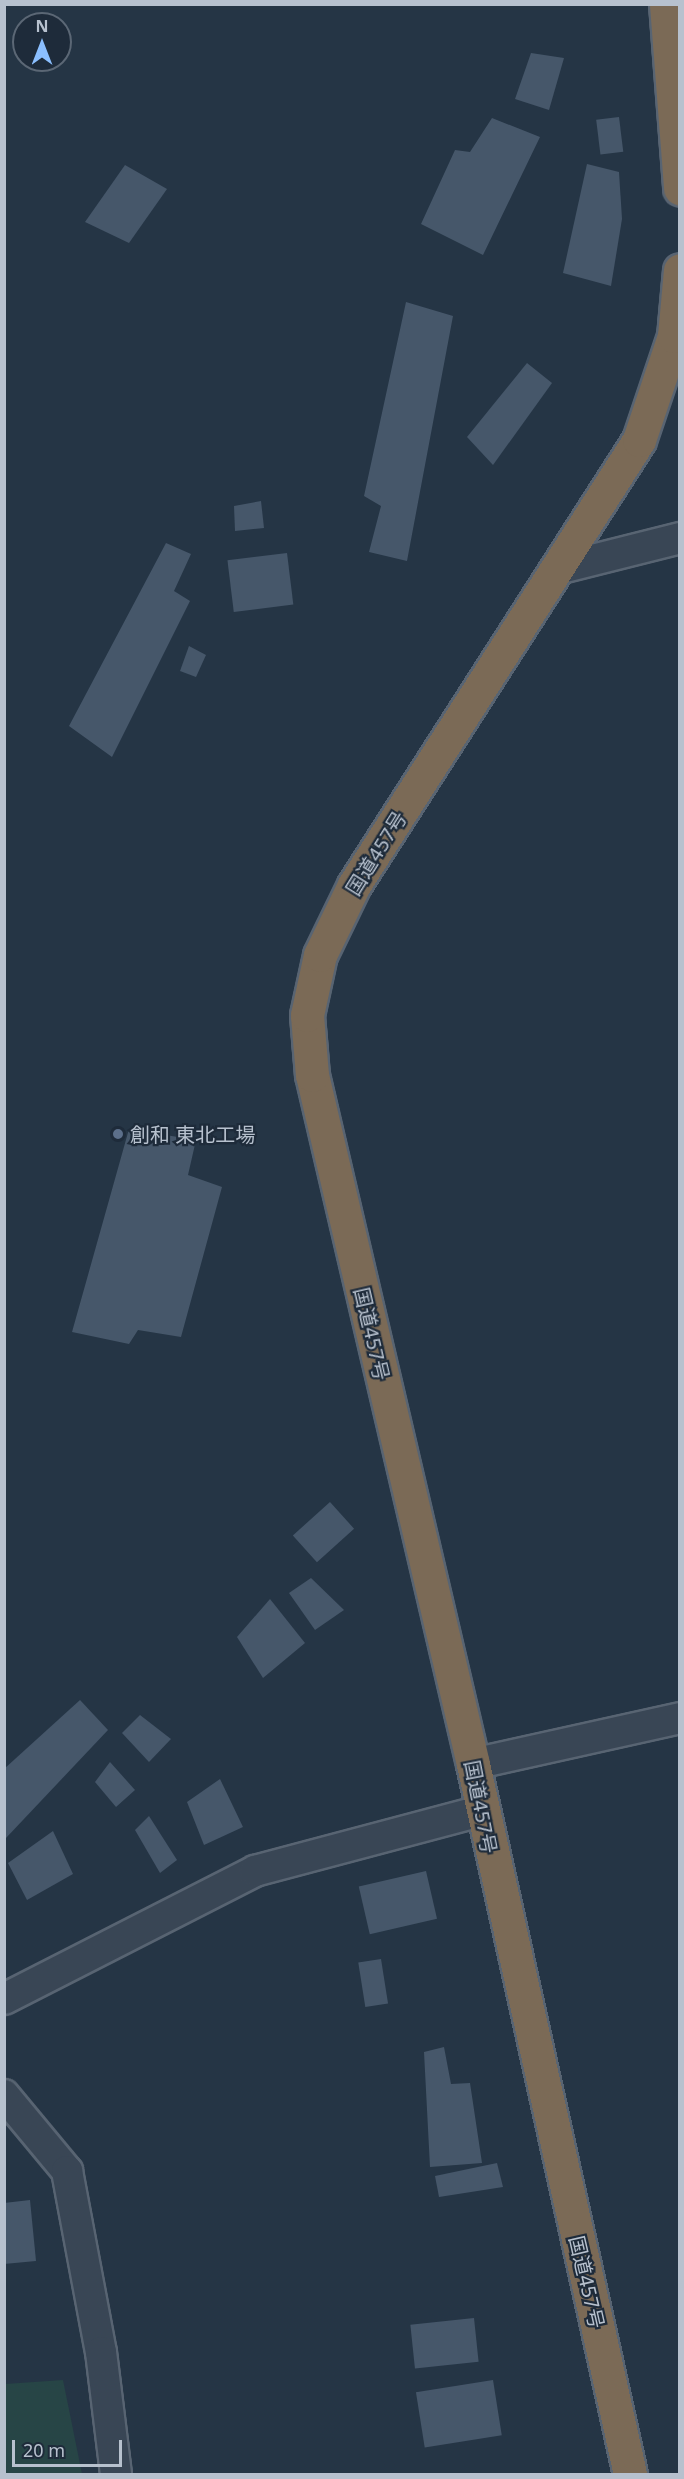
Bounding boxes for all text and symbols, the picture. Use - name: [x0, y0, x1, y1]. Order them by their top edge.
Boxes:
- north arrow: [12, 12, 72, 72]
- text: N: [35, 15, 49, 37]
- street label: 国道457号: [341, 807, 411, 899]
- place label: 創和 東北工場: [130, 1122, 255, 1146]
- marker: 創和 東北工場: [111, 1127, 125, 1141]
- street label: 国道457号: [350, 1285, 394, 1383]
- street label: 国道457号: [460, 1758, 502, 1856]
- street label: 国道457号: [565, 2233, 609, 2331]
- scale bar: [15, 2428, 124, 2466]
- text: 20 m: [23, 2438, 65, 2462]

